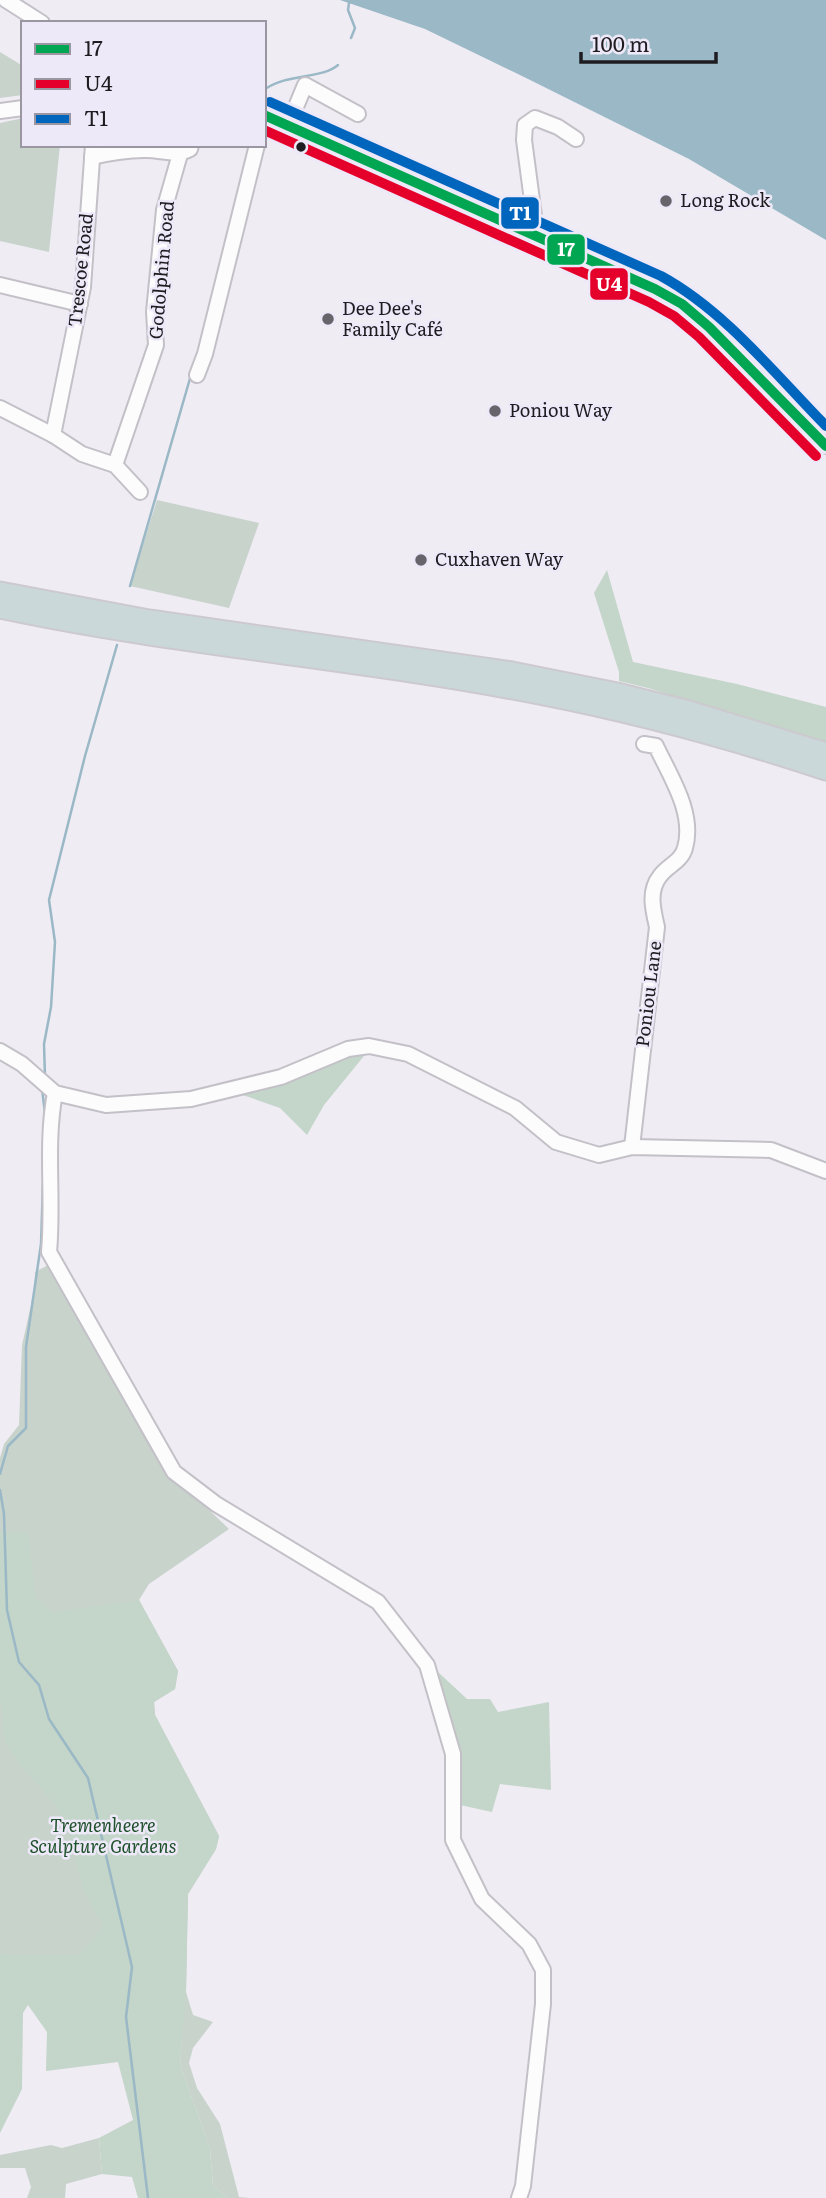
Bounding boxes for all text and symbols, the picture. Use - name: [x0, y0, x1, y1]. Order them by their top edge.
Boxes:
- legend: [21, 21, 266, 147]
- scale bar: [581, 21, 716, 65]
- text: 100 m: [592, 27, 649, 58]
- text: 17: [84, 31, 103, 62]
- text: U4: [84, 66, 113, 97]
- text: T1: [84, 101, 108, 132]
- unlabelled marker: [294, 140, 308, 154]
- place label: Long Rock: [680, 186, 771, 213]
- marker: Long Rock: [658, 193, 674, 209]
- line badge: T1: [500, 196, 540, 230]
- text: T1: [509, 198, 531, 226]
- street label: Godolphin Road: [141, 199, 180, 340]
- street label: Trescoe Road: [60, 212, 99, 328]
- line badge: 17: [546, 233, 586, 266]
- text: 17: [557, 234, 575, 262]
- line badge: U4: [589, 267, 629, 301]
- text: U4: [596, 269, 623, 297]
- place label: Dee Dee's Family Café: [342, 294, 443, 342]
- marker: Dee Dee's Family Café: [320, 311, 336, 327]
- place label: Poniou Way: [509, 396, 613, 423]
- marker: Poniou Way: [487, 403, 503, 419]
- place label: Cuxhaven Way: [435, 545, 564, 572]
- marker: Cuxhaven Way: [413, 552, 429, 568]
- street label: Poniou Lane: [628, 939, 667, 1048]
- park label: Tremenheere Sculpture Gardens: [29, 1811, 177, 1859]

